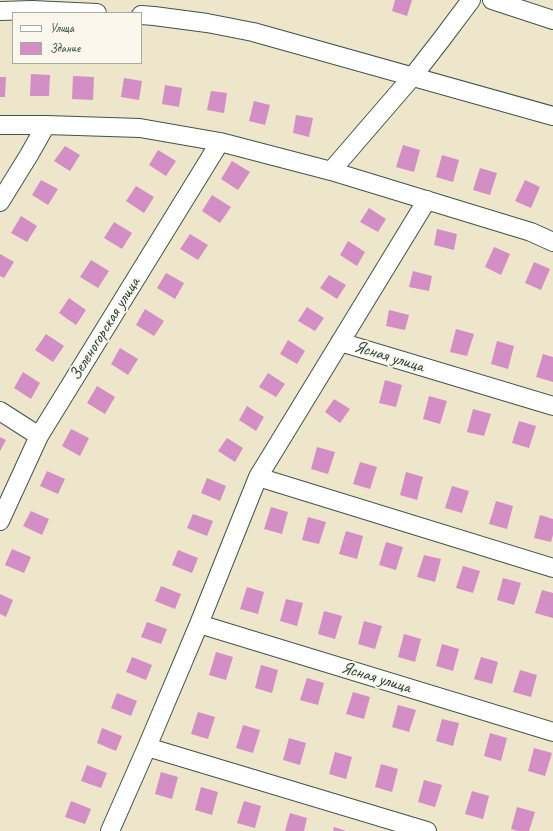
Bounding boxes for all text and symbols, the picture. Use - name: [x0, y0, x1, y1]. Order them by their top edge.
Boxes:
- legend: [12, 12, 142, 64]
- text: Улица: [50, 20, 74, 36]
- text: Здание: [50, 40, 80, 56]
- street label: Зеленогорская улица: [65, 274, 145, 384]
- street label: Ясная улица: [352, 337, 426, 377]
- street label: Ясная улица: [339, 658, 413, 698]

